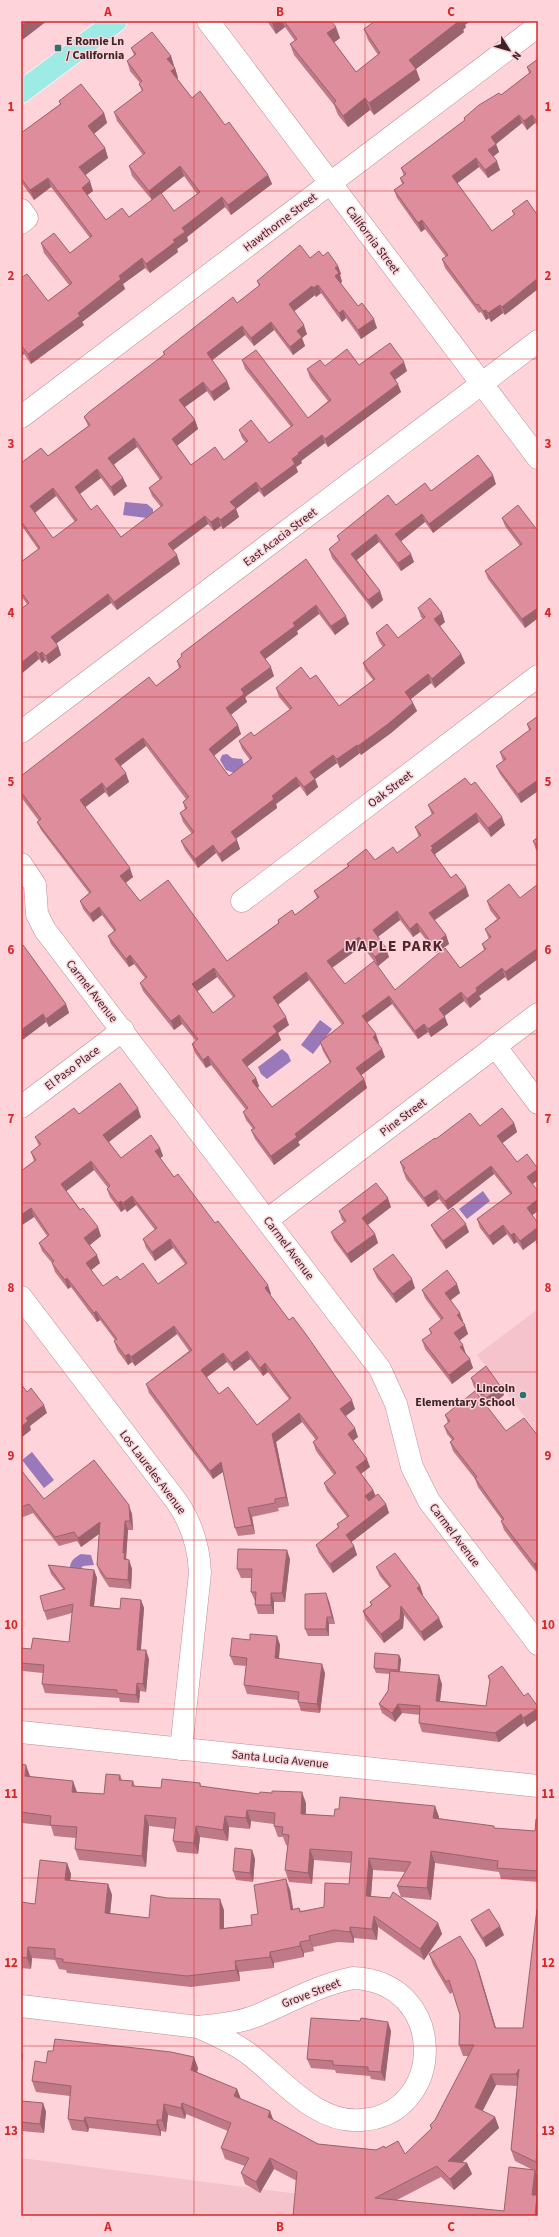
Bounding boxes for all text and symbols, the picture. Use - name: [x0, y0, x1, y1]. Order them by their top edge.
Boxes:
- text: A: [103, 3, 112, 21]
- text: B: [276, 3, 284, 21]
- text: C: [447, 3, 455, 21]
- north arrow: [489, 30, 529, 70]
- place label: E Romie Ln / California: [66, 33, 124, 64]
- marker: E Romie Ln / California: [53, 43, 63, 53]
- text: N: [508, 48, 525, 63]
- text: 1: [8, 98, 15, 116]
- text: 1: [545, 98, 552, 116]
- street label: Hawthorne Street: [240, 189, 321, 256]
- street label: California Street: [341, 203, 404, 278]
- text: 2: [8, 267, 15, 285]
- text: 2: [545, 267, 552, 285]
- text: 3: [8, 435, 15, 453]
- text: 3: [545, 435, 552, 453]
- street label: East Acacia Street: [240, 504, 321, 571]
- text: 4: [8, 604, 15, 622]
- text: 4: [545, 604, 552, 622]
- street label: Oak Street: [364, 767, 416, 812]
- text: 5: [8, 773, 15, 791]
- text: 5: [545, 773, 552, 791]
- district label: MAPLE PARK: [345, 935, 443, 957]
- text: 6: [8, 941, 15, 959]
- text: 6: [545, 941, 552, 959]
- street label: Carmel Avenue: [62, 956, 122, 1026]
- street label: El Paso Place: [41, 1042, 103, 1095]
- street label: Pine Street: [376, 1094, 430, 1141]
- text: 7: [8, 1110, 15, 1128]
- text: 7: [545, 1110, 552, 1128]
- street label: Carmel Avenue: [259, 1213, 318, 1284]
- text: 8: [8, 1279, 15, 1297]
- text: 8: [545, 1279, 552, 1297]
- place label: Lincoln Elementary School: [415, 1380, 516, 1411]
- marker: Lincoln Elementary School: [518, 1390, 528, 1400]
- street label: Los Laureles Avenue: [115, 1427, 190, 1518]
- text: 9: [8, 1447, 15, 1465]
- text: 9: [545, 1447, 552, 1465]
- street label: Carmel Avenue: [425, 1500, 484, 1571]
- text: 10: [4, 1616, 18, 1634]
- text: 10: [541, 1616, 555, 1634]
- street label: Santa Lucia Avenue: [231, 1746, 329, 1773]
- text: 11: [4, 1785, 18, 1803]
- text: 11: [541, 1785, 555, 1803]
- text: 12: [4, 1954, 18, 1972]
- text: 12: [541, 1954, 555, 1972]
- street label: Grove Street: [279, 1974, 343, 2012]
- text: 13: [4, 2122, 18, 2140]
- text: 13: [541, 2122, 555, 2140]
- text: A: [103, 2218, 112, 2236]
- text: B: [276, 2218, 284, 2236]
- text: C: [447, 2218, 455, 2236]

